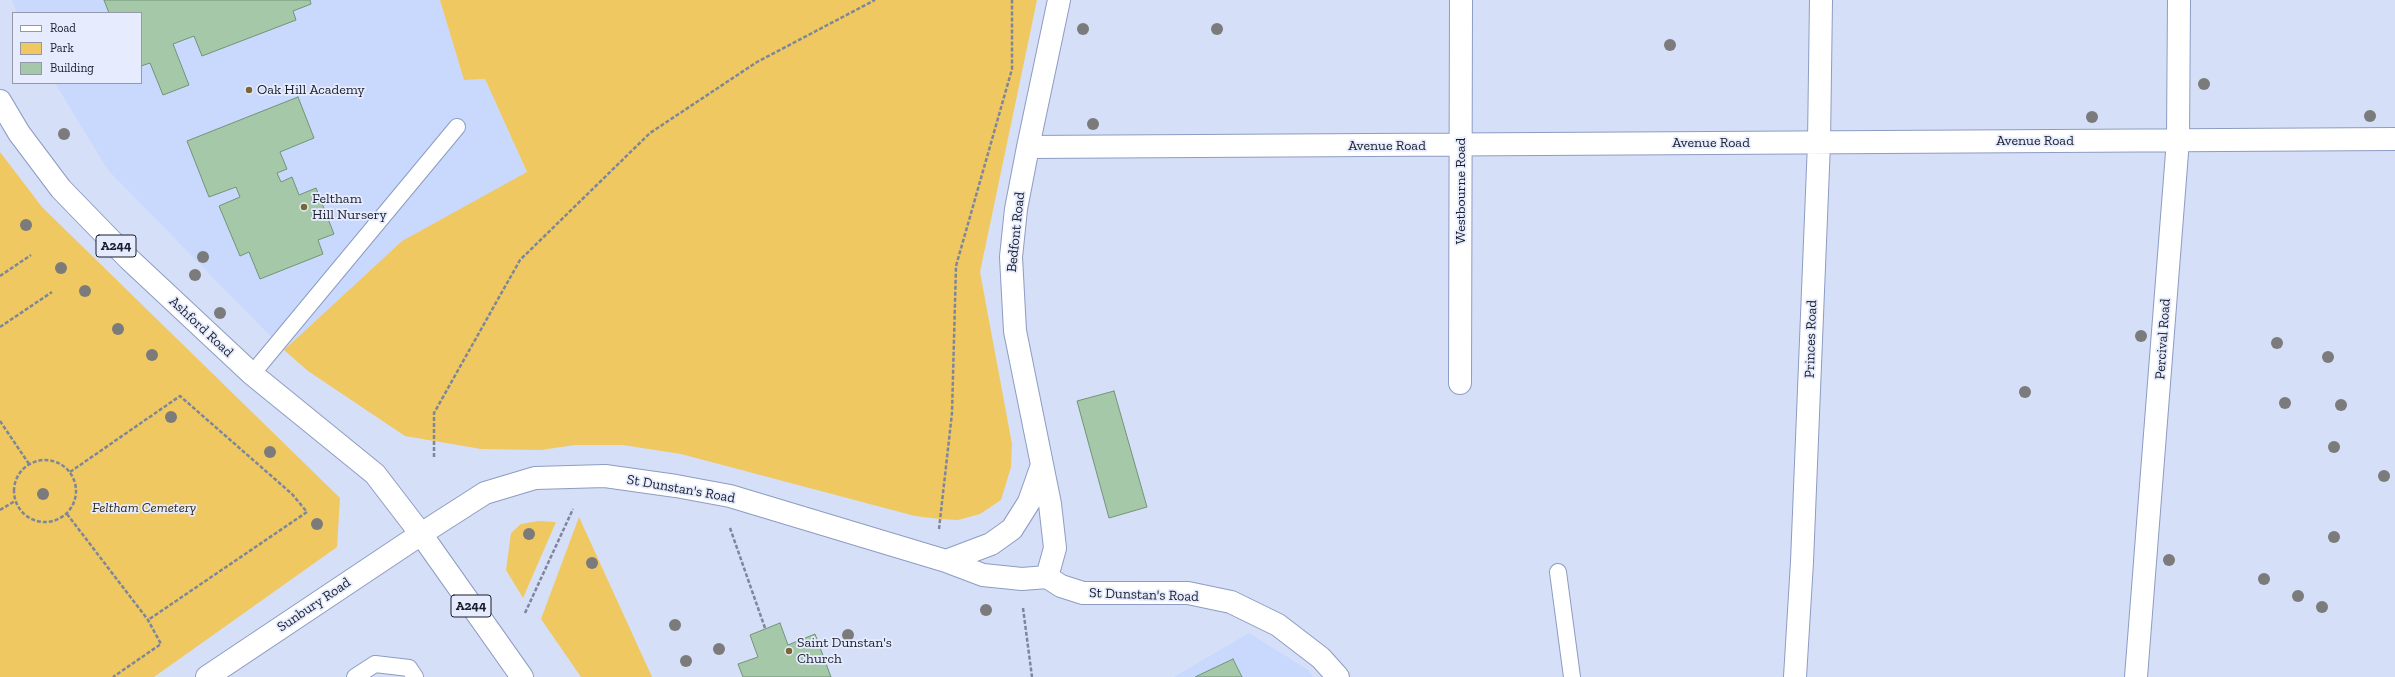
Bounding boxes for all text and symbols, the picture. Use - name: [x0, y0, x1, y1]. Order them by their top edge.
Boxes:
- legend: [12, 12, 142, 84]
- text: Road: [50, 21, 76, 35]
- text: Park: [50, 41, 74, 55]
- text: Building: [50, 61, 94, 75]
- place label: Oak Hill Academy: [257, 82, 365, 98]
- marker: Oak Hill Academy: [244, 85, 254, 95]
- street label: Avenue Road: [1996, 133, 2074, 149]
- street label: Avenue Road: [1672, 135, 1750, 151]
- street label: Avenue Road: [1348, 138, 1426, 154]
- street label: Westbourne Road: [1453, 138, 1469, 244]
- place label: Feltham Hill Nursery: [312, 191, 387, 224]
- street label: Bedfont Road: [1003, 191, 1029, 273]
- marker: Feltham Hill Nursery: [299, 202, 309, 212]
- road number: A244: [96, 235, 136, 257]
- street label: Ashford Road: [165, 293, 237, 361]
- street label: Percival Road: [2152, 298, 2174, 380]
- street label: Princes Road: [1801, 300, 1821, 378]
- street label: St Dunstan's Road: [626, 471, 736, 507]
- park label: Feltham Cemetery: [92, 500, 196, 516]
- street label: Sunbury Road: [274, 574, 354, 636]
- street label: St Dunstan's Road: [1089, 585, 1199, 605]
- road number: A244: [451, 595, 491, 617]
- place label: Saint Dunstan's Church: [797, 635, 892, 668]
- marker: Saint Dunstan's Church: [784, 646, 794, 656]

